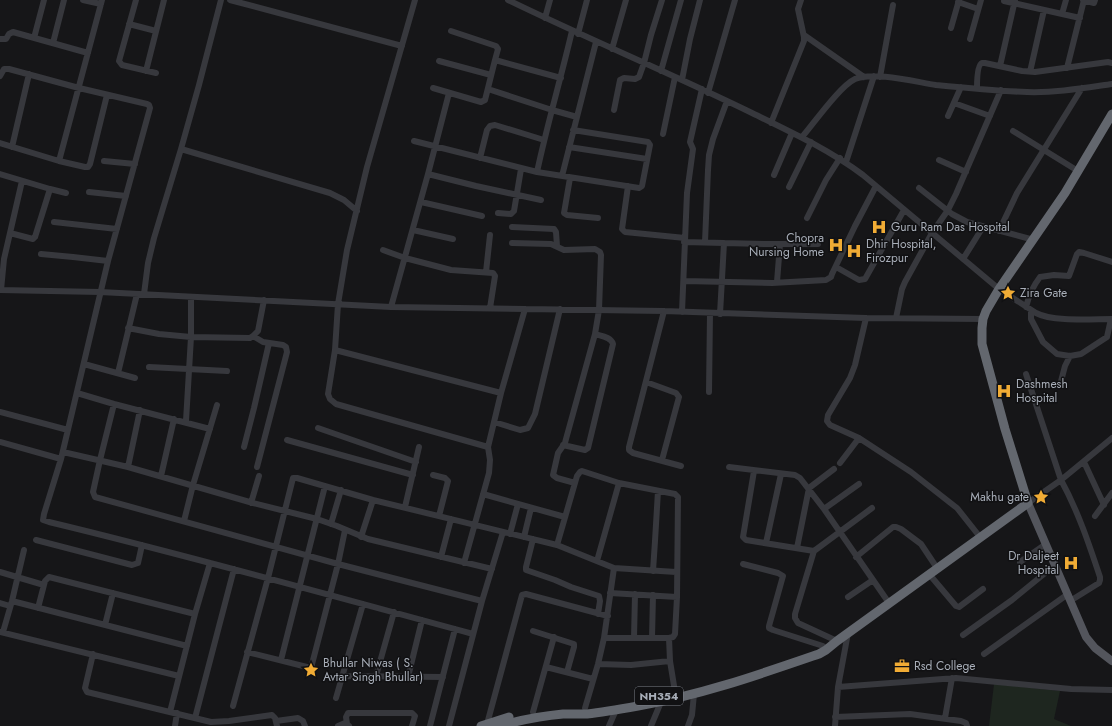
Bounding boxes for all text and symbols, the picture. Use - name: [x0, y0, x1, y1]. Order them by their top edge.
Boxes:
- hospital icon: Guru Ram Das Hospital: [870, 218, 888, 236]
- place label: Guru Ram Das Hospital: [891, 218, 1010, 236]
- place label: Chopra Nursing Home: [749, 229, 824, 261]
- place label: Dhir Hospital, Firozpur: [866, 235, 936, 267]
- hospital icon: Chopra Nursing Home: [827, 236, 845, 254]
- hospital icon: Dhir Hospital, Firozpur: [845, 242, 863, 260]
- place icon: Zira Gate: [999, 284, 1017, 302]
- place label: Zira Gate: [1020, 284, 1067, 302]
- place label: Dashmesh Hospital: [1016, 375, 1068, 407]
- hospital icon: Dashmesh Hospital: [995, 382, 1013, 400]
- place label: Makhu gate: [970, 488, 1029, 506]
- place icon: Makhu gate: [1032, 488, 1050, 506]
- place label: Dr Daljeet Hospital: [1008, 547, 1059, 579]
- hospital icon: Dr Daljeet Hospital: [1062, 554, 1080, 572]
- place label: Bhullar Niwas ( S. Avtar Singh Bhullar): [323, 654, 423, 686]
- office icon: Rsd College: [893, 657, 911, 675]
- place label: Rsd College: [914, 657, 976, 675]
- place icon: Bhullar Niwas ( S. Avtar Singh Bhullar): [302, 661, 320, 679]
- road number: NH354: [635, 687, 683, 705]

